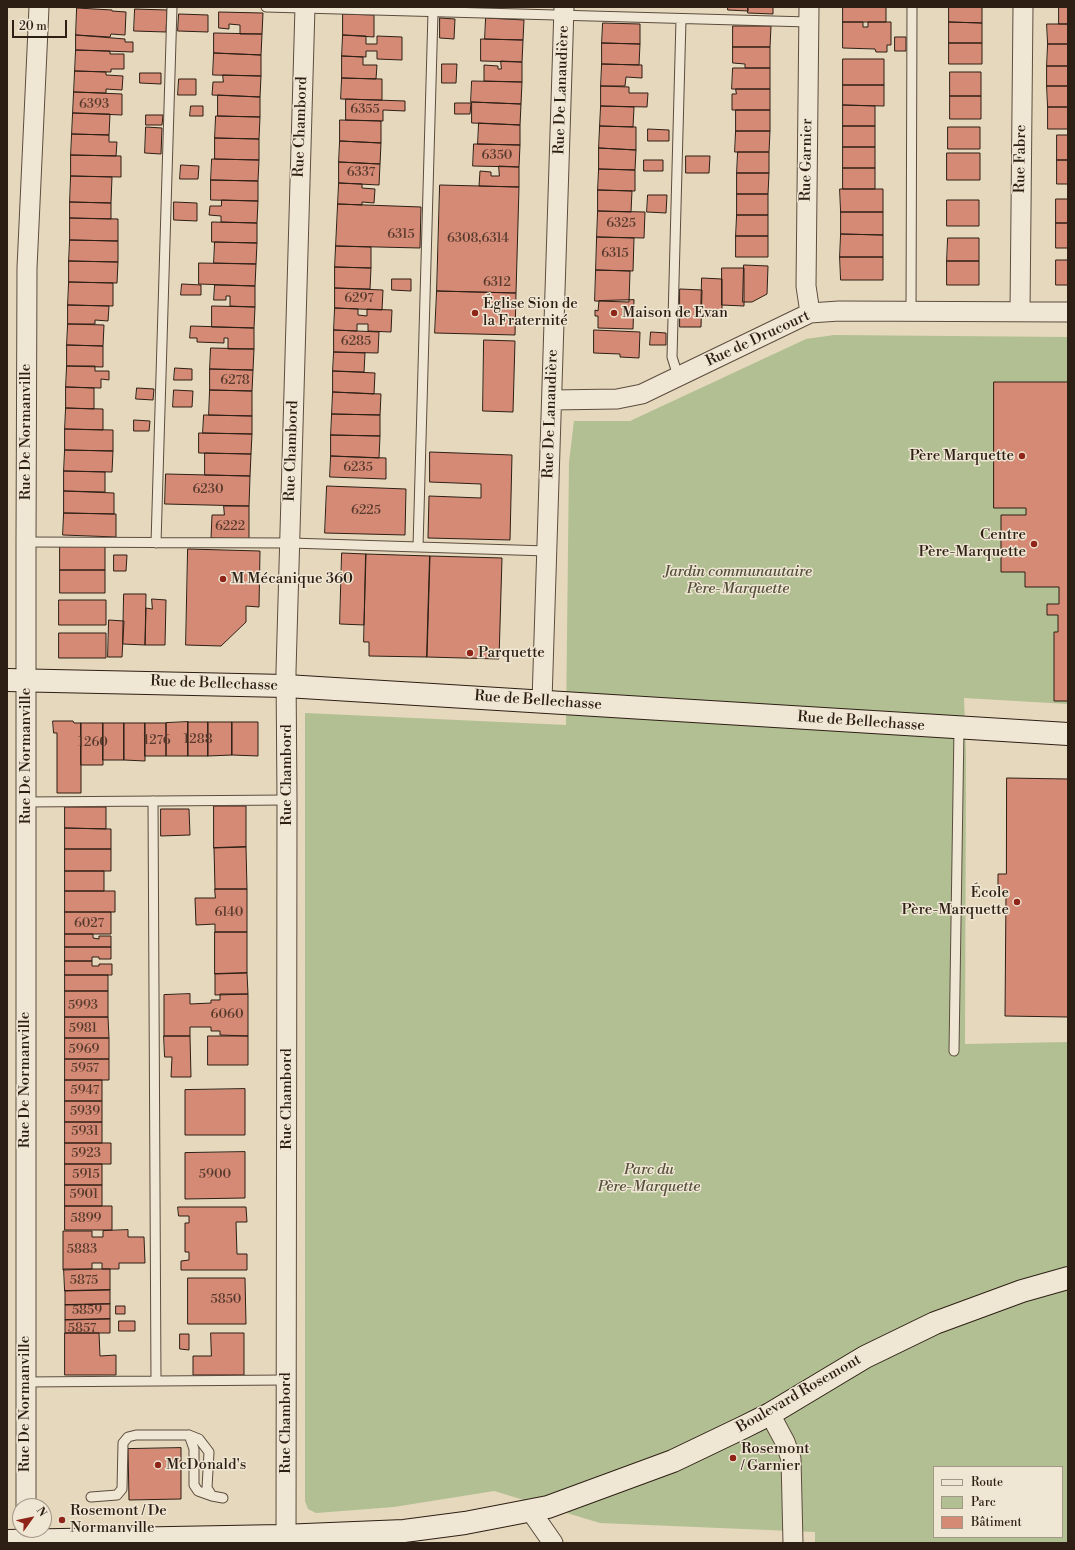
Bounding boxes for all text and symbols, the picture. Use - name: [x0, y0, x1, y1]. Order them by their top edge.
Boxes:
- scale bar: [14, 12, 69, 38]
- text: 20 m: [19, 19, 47, 34]
- street label: Rue De Lanaudière: [551, 25, 573, 155]
- street label: Rue Chambord: [290, 76, 312, 178]
- house number: 6393: [79, 97, 109, 113]
- house number: 6355: [350, 102, 380, 118]
- street label: Rue Garnier: [797, 118, 817, 202]
- street label: Rue Fabre: [1011, 125, 1031, 193]
- house number: 6350: [482, 148, 512, 164]
- house number: 6337: [347, 165, 375, 181]
- house number: 6325: [606, 216, 636, 232]
- house number: 6315: [387, 227, 415, 243]
- house number: 6308,6314: [447, 231, 509, 247]
- house number: 6315: [601, 246, 629, 262]
- house number: 6312: [483, 275, 511, 291]
- house number: 6297: [344, 291, 374, 307]
- place label: Église Sion de la Fraternité: [483, 295, 578, 330]
- place label: Maison de Evan: [622, 304, 728, 322]
- street label: Rue de Drucourt: [703, 307, 813, 371]
- marker: Église Sion de la Fraternité: [470, 308, 480, 318]
- marker: Maison de Evan: [609, 308, 619, 318]
- house number: 6285: [341, 334, 371, 350]
- street label: Rue De Lanaudière: [540, 349, 562, 479]
- street label: Rue De Normanville: [17, 364, 35, 500]
- house number: 6278: [220, 373, 250, 389]
- street label: Rue Chambord: [281, 400, 303, 502]
- place label: Père Marquette: [909, 447, 1014, 465]
- marker: Père Marquette: [1017, 451, 1027, 461]
- house number: 6235: [343, 460, 373, 476]
- house number: 6230: [192, 482, 224, 498]
- house number: 6225: [351, 503, 381, 519]
- house number: 6222: [215, 519, 245, 535]
- place label: Centre Père-Marquette: [919, 526, 1026, 561]
- marker: Centre Père-Marquette: [1029, 539, 1039, 549]
- park label: Jardin communautaire Père-Marquette: [664, 563, 812, 598]
- place label: M Mécanique 360: [231, 570, 353, 588]
- marker: M Mécanique 360: [218, 574, 228, 584]
- place label: Parquette: [478, 644, 545, 662]
- marker: Parquette: [465, 648, 475, 658]
- street label: Rue de Bellechasse: [150, 673, 278, 695]
- street label: Rue De Normanville: [17, 688, 35, 824]
- street label: Rue de Bellechasse: [474, 688, 602, 714]
- street label: Rue de Bellechasse: [797, 709, 925, 735]
- street label: Rue Chambord: [278, 724, 296, 826]
- house number: 1288: [183, 732, 213, 748]
- house number: 1276: [143, 733, 171, 749]
- house number: 1260: [78, 735, 108, 751]
- place label: École Père-Marquette: [902, 884, 1009, 919]
- marker: École Père-Marquette: [1012, 897, 1022, 907]
- house number: 6140: [215, 905, 243, 921]
- house number: 6027: [74, 916, 104, 932]
- house number: 5993: [68, 998, 98, 1014]
- house number: 6060: [211, 1007, 243, 1023]
- street label: Rue De Normanville: [16, 1012, 34, 1148]
- house number: 5981: [69, 1021, 97, 1037]
- house number: 5969: [69, 1042, 99, 1058]
- street label: Rue Chambord: [278, 1048, 296, 1150]
- house number: 5957: [71, 1061, 99, 1077]
- house number: 5947: [71, 1083, 99, 1099]
- house number: 5939: [70, 1104, 100, 1120]
- house number: 5931: [71, 1124, 99, 1140]
- house number: 5923: [71, 1146, 101, 1162]
- park label: Parc du Père-Marquette: [598, 1161, 700, 1196]
- house number: 5915: [72, 1167, 100, 1183]
- house number: 5900: [199, 1167, 231, 1183]
- house number: 5901: [70, 1187, 98, 1203]
- house number: 5899: [71, 1211, 101, 1227]
- house number: 5883: [67, 1242, 97, 1258]
- house number: 5875: [70, 1273, 98, 1289]
- house number: 5850: [211, 1292, 241, 1308]
- house number: 5859: [72, 1303, 102, 1319]
- house number: 5857: [68, 1321, 96, 1337]
- street label: Rue De Normanville: [16, 1336, 34, 1472]
- street label: Boulevard Rosemont: [733, 1351, 865, 1437]
- street label: Rue Chambord: [277, 1372, 295, 1474]
- place label: Rosemont / Garnier: [741, 1440, 810, 1475]
- marker: Rosemont / Garnier: [728, 1453, 738, 1463]
- place label: McDonald's: [166, 1456, 246, 1474]
- marker: McDonald's: [153, 1460, 163, 1470]
- legend: [933, 1466, 1063, 1538]
- text: Route: [971, 1475, 1003, 1490]
- text: Parc: [971, 1495, 996, 1510]
- north arrow: [12, 1498, 52, 1538]
- place label: Rosemont / De Normanville: [70, 1502, 167, 1537]
- text: N: [33, 1505, 49, 1519]
- marker: Rosemont / De Normanville: [57, 1515, 67, 1525]
- text: Bâtiment: [971, 1515, 1022, 1530]

